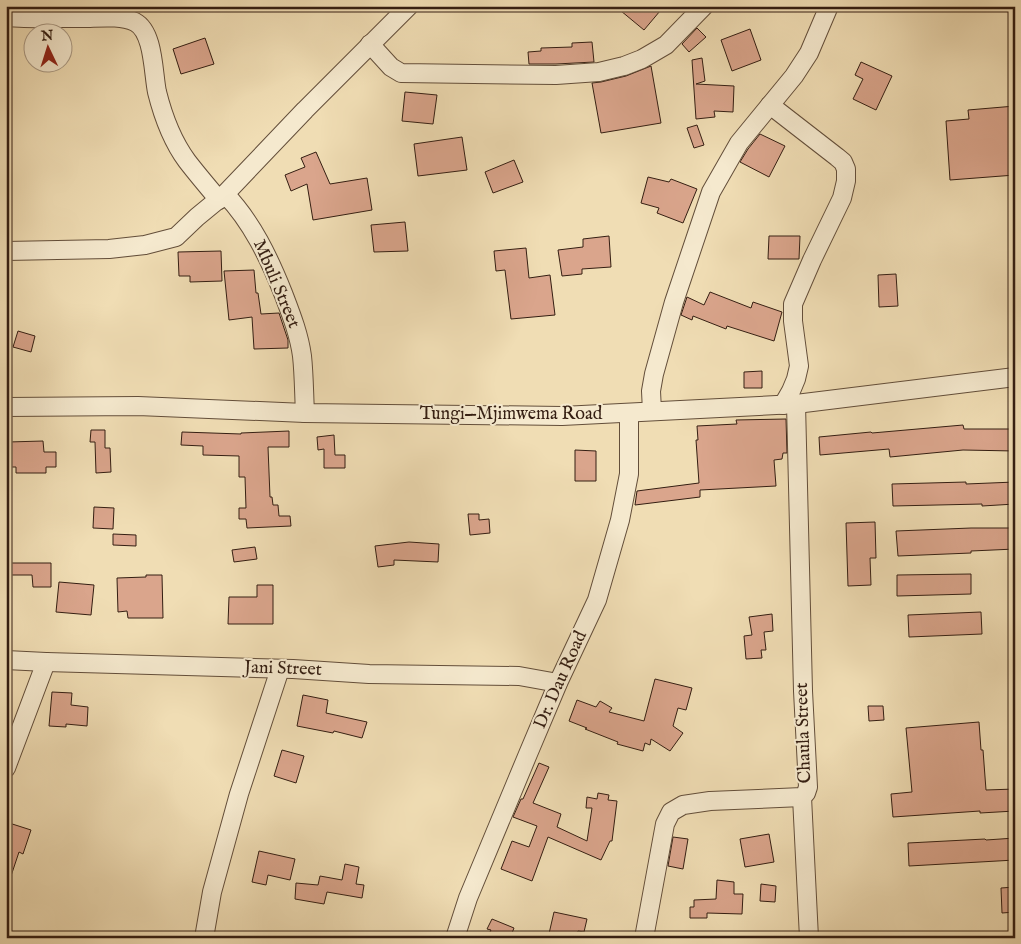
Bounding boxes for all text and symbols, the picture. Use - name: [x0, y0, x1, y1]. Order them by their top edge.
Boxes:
- north arrow: [22, 22, 72, 72]
- text: N: [39, 27, 54, 45]
- street label: Mbuli Street: [247, 236, 305, 332]
- street label: Tungi—Mjimwema Road: [420, 403, 603, 426]
- street label: Dr. Dau Road: [529, 627, 593, 733]
- street label: Jani Street: [242, 656, 322, 682]
- street label: Chaula Street: [791, 682, 817, 784]

